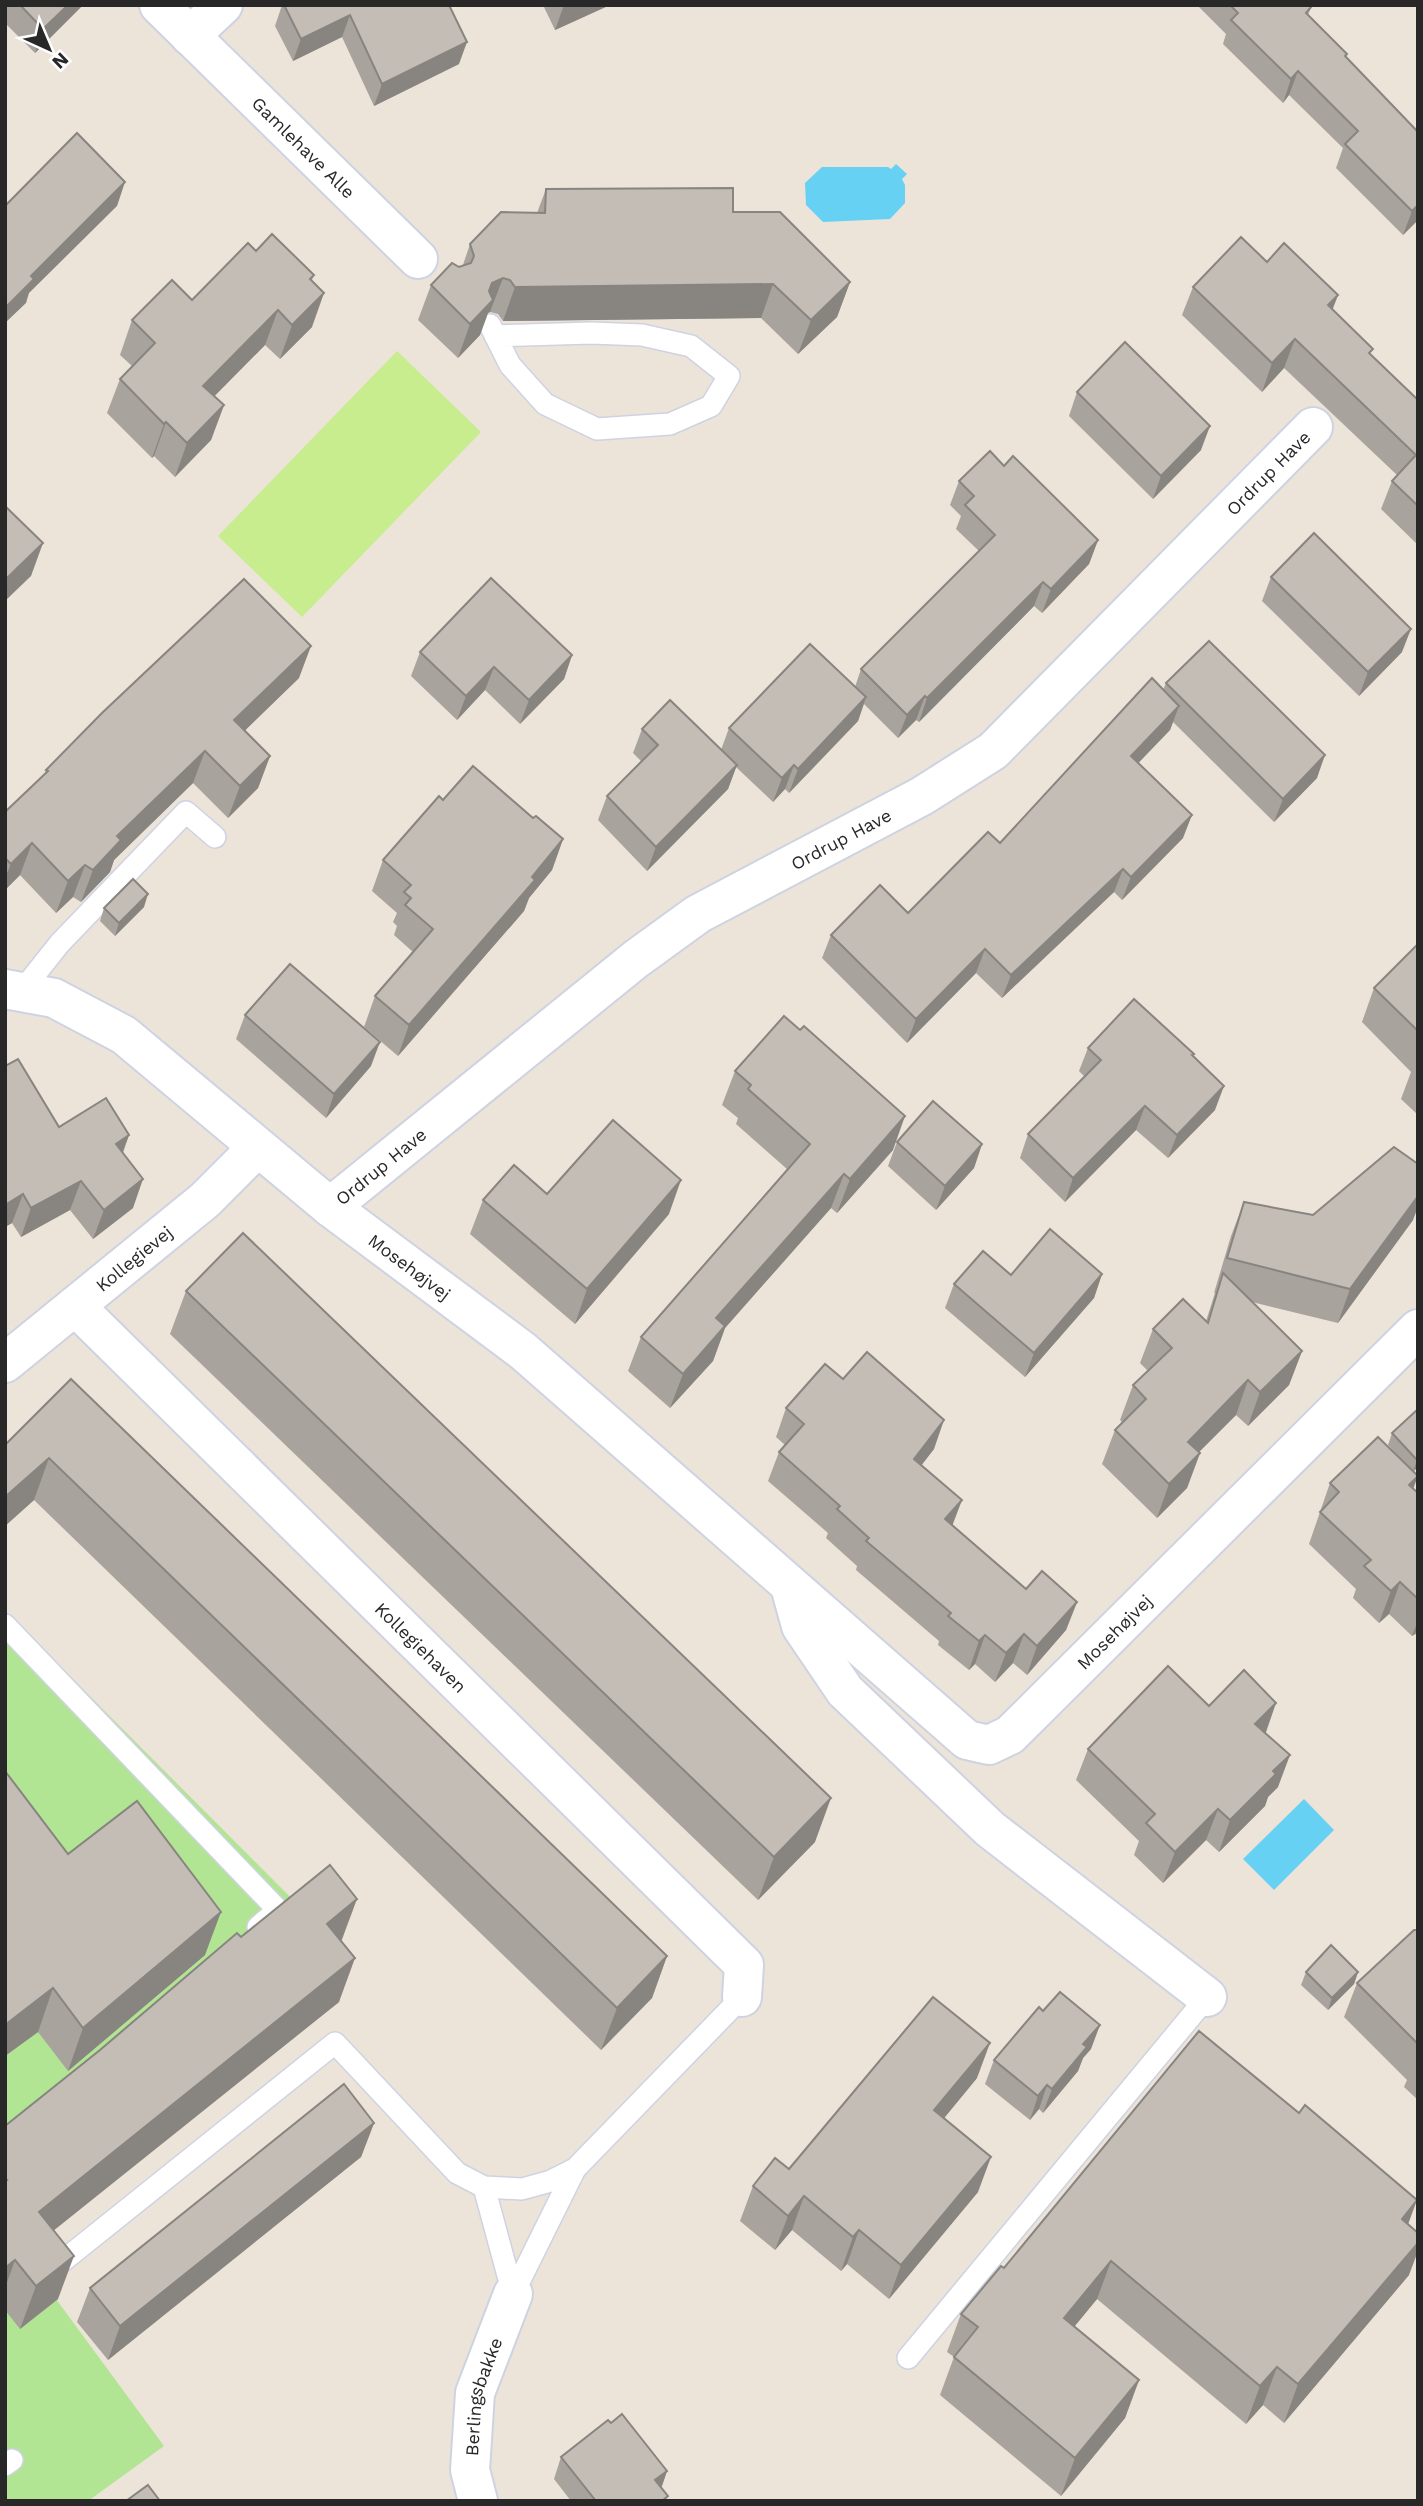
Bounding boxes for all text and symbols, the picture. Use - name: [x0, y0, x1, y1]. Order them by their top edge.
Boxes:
- north arrow: [14, 14, 84, 84]
- text: N: [47, 48, 74, 74]
- street label: Gamlehave Alle: [248, 92, 360, 202]
- street label: Ordrup Have: [1222, 426, 1314, 519]
- street label: Ordrup Have: [787, 804, 895, 874]
- street label: Ordrup Have: [331, 1123, 430, 1209]
- street label: Kollegievej: [91, 1221, 176, 1295]
- street label: Mosehøjvej: [365, 1229, 455, 1304]
- street label: Mosehøjvej: [1072, 1590, 1156, 1673]
- street label: Kollegiehaven: [371, 1597, 471, 1697]
- street label: Berlingsbakke: [460, 2334, 506, 2457]

